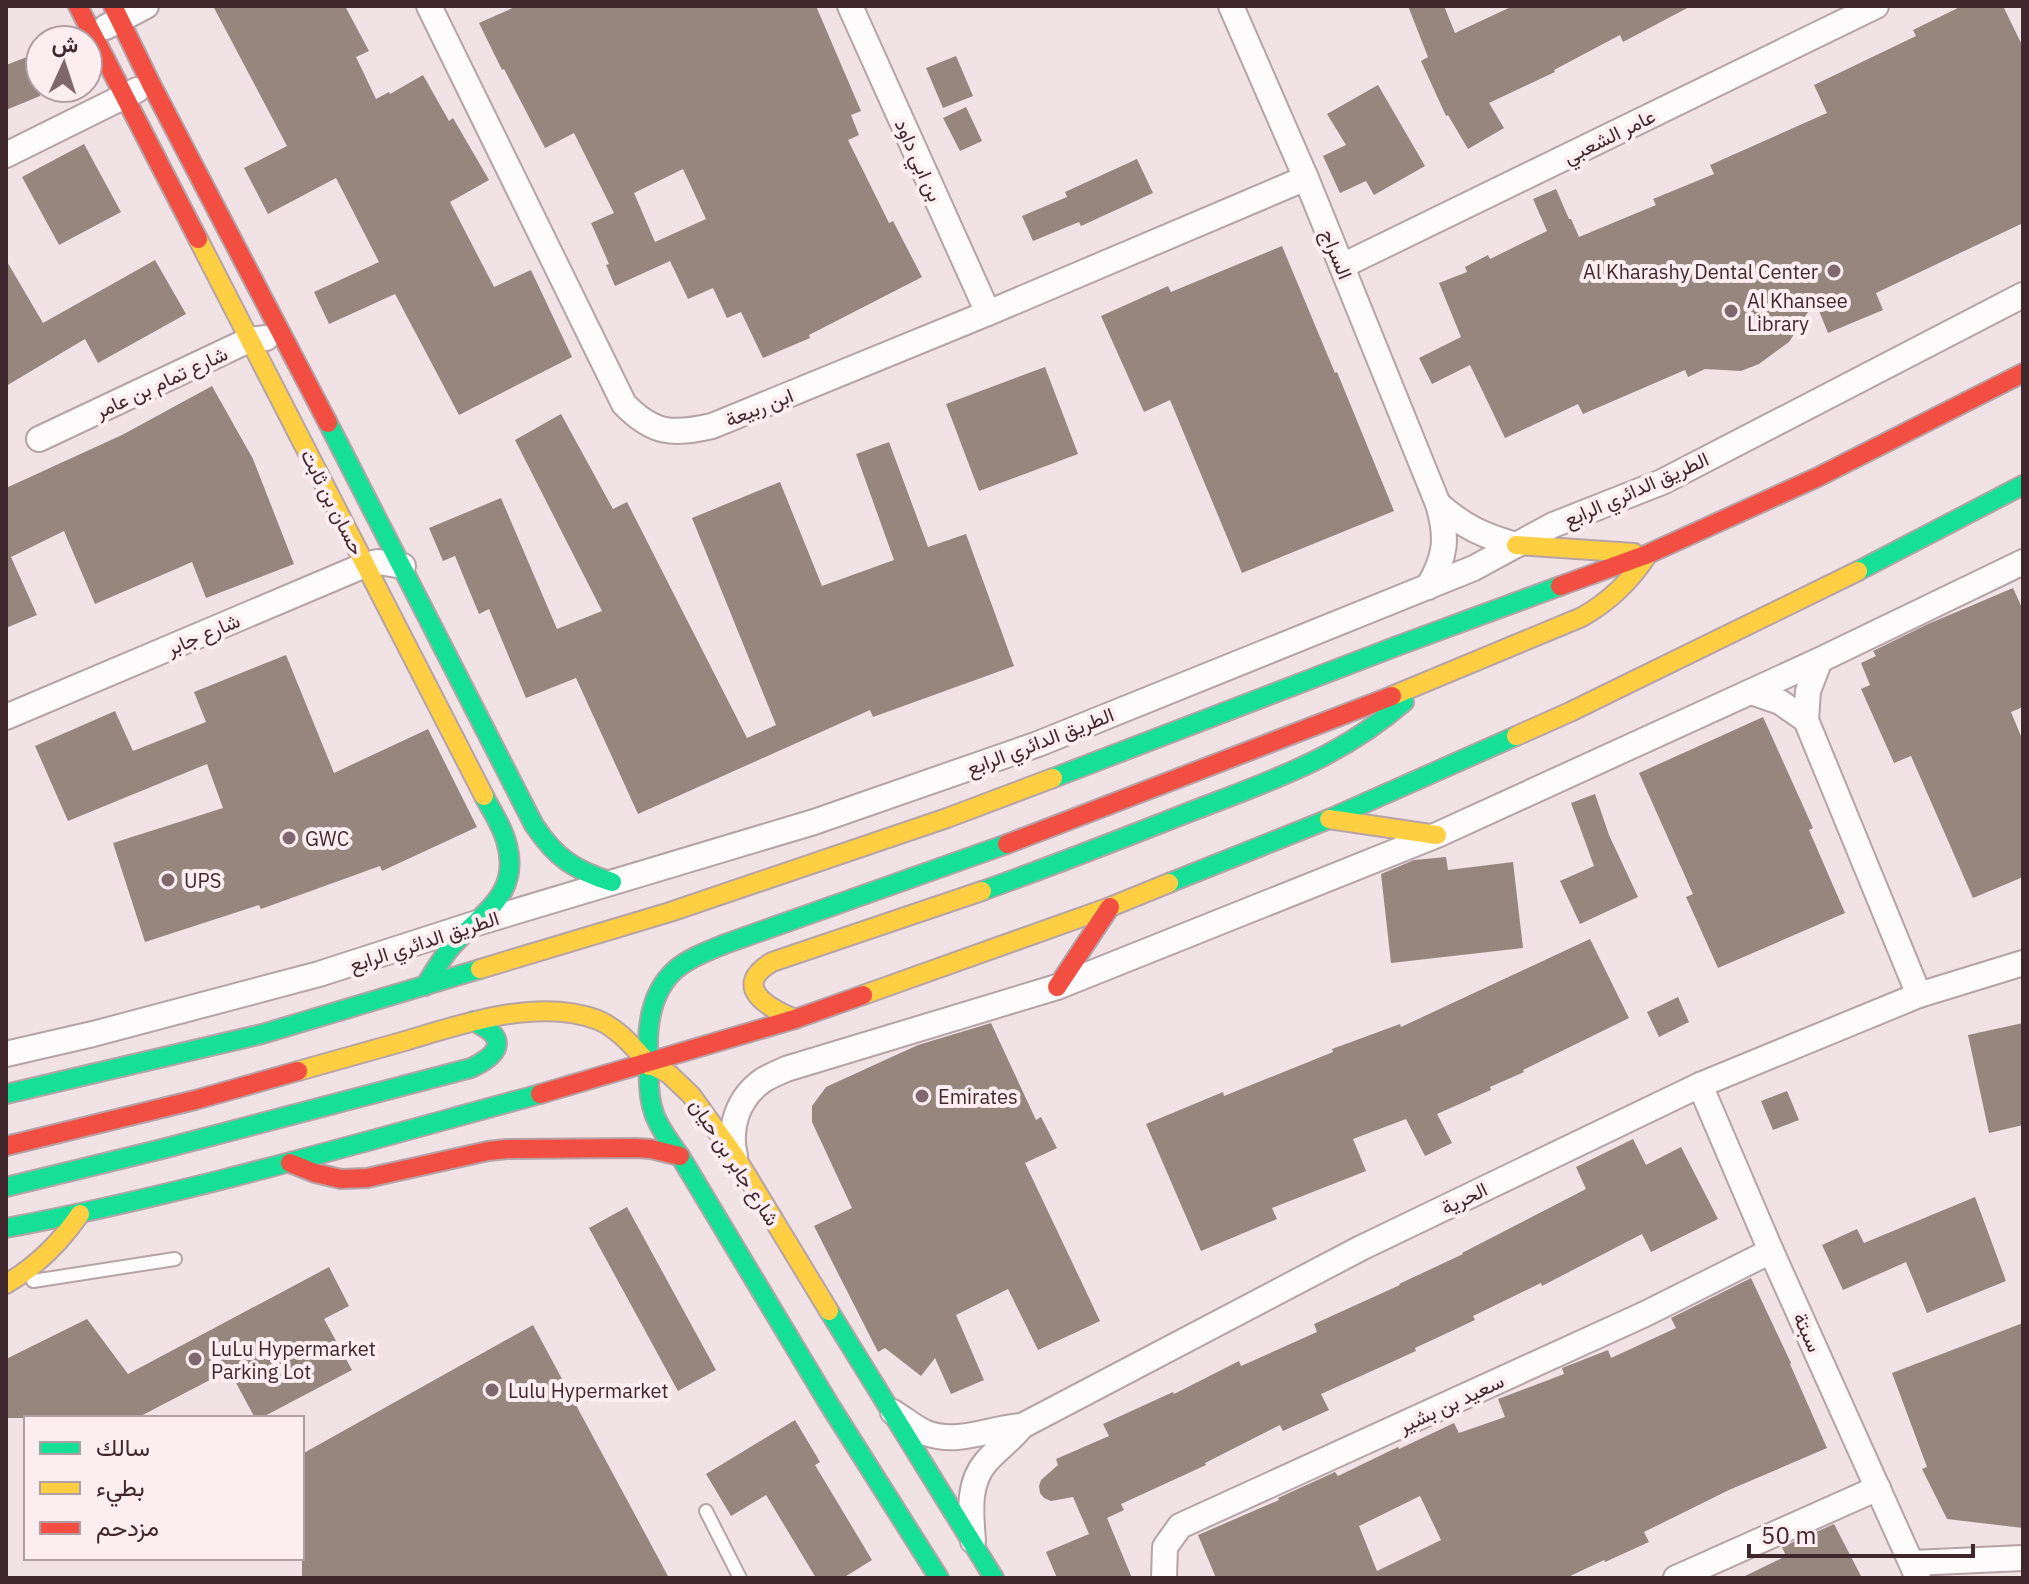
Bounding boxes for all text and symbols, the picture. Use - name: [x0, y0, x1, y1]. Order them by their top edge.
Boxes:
- north arrow: [24, 24, 104, 104]
- text: ش: [51, 28, 79, 59]
- street label: عامر الشعبي: [1558, 102, 1661, 173]
- street label: بن ابي داود: [885, 114, 949, 207]
- street label: السراج: [1314, 225, 1359, 283]
- place label: Al Kharashy Dental Center: [1583, 258, 1818, 285]
- marker: Al Kharashy Dental Center: [1825, 262, 1843, 280]
- place label: Al Khansee Library: [1747, 287, 1848, 337]
- marker: Al Khansee Library: [1722, 302, 1740, 320]
- street label: شارع تمام بن عامر: [89, 339, 232, 426]
- street label: ابن ربيعة: [721, 381, 797, 433]
- street label: حسان بن ثابت: [295, 445, 371, 559]
- street label: الطريق الدائري الرابع: [1559, 445, 1714, 537]
- street label: شارع جابر: [161, 606, 244, 663]
- street label: الطريق الدائري الرابع: [962, 701, 1119, 785]
- place label: GWC: [305, 825, 349, 852]
- marker: GWC: [280, 829, 298, 847]
- place label: UPS: [184, 867, 221, 894]
- marker: UPS: [159, 871, 177, 889]
- street label: الطريق الدائري الرابع: [346, 904, 503, 982]
- place label: Emirates: [938, 1083, 1018, 1110]
- marker: Emirates: [913, 1087, 931, 1105]
- street label: شارع جابر بن حيان: [683, 1093, 786, 1231]
- street label: الحرية: [1436, 1175, 1492, 1221]
- street label: سبتة: [1787, 1308, 1829, 1356]
- place label: LuLu Hypermarket Parking Lot: [211, 1335, 376, 1385]
- marker: LuLu Hypermarket Parking Lot: [186, 1350, 204, 1368]
- street label: سعيد بن بشير: [1393, 1367, 1508, 1440]
- place label: Lulu Hypermarket: [508, 1377, 668, 1404]
- marker: Lulu Hypermarket: [483, 1381, 501, 1399]
- legend: [24, 1416, 304, 1560]
- text: سالك: [96, 1431, 150, 1463]
- text: بطيء: [96, 1471, 145, 1507]
- scale bar: [1749, 1508, 1973, 1558]
- text: مزدحم: [96, 1511, 159, 1544]
- text: 50 m: [1761, 1519, 1816, 1551]

